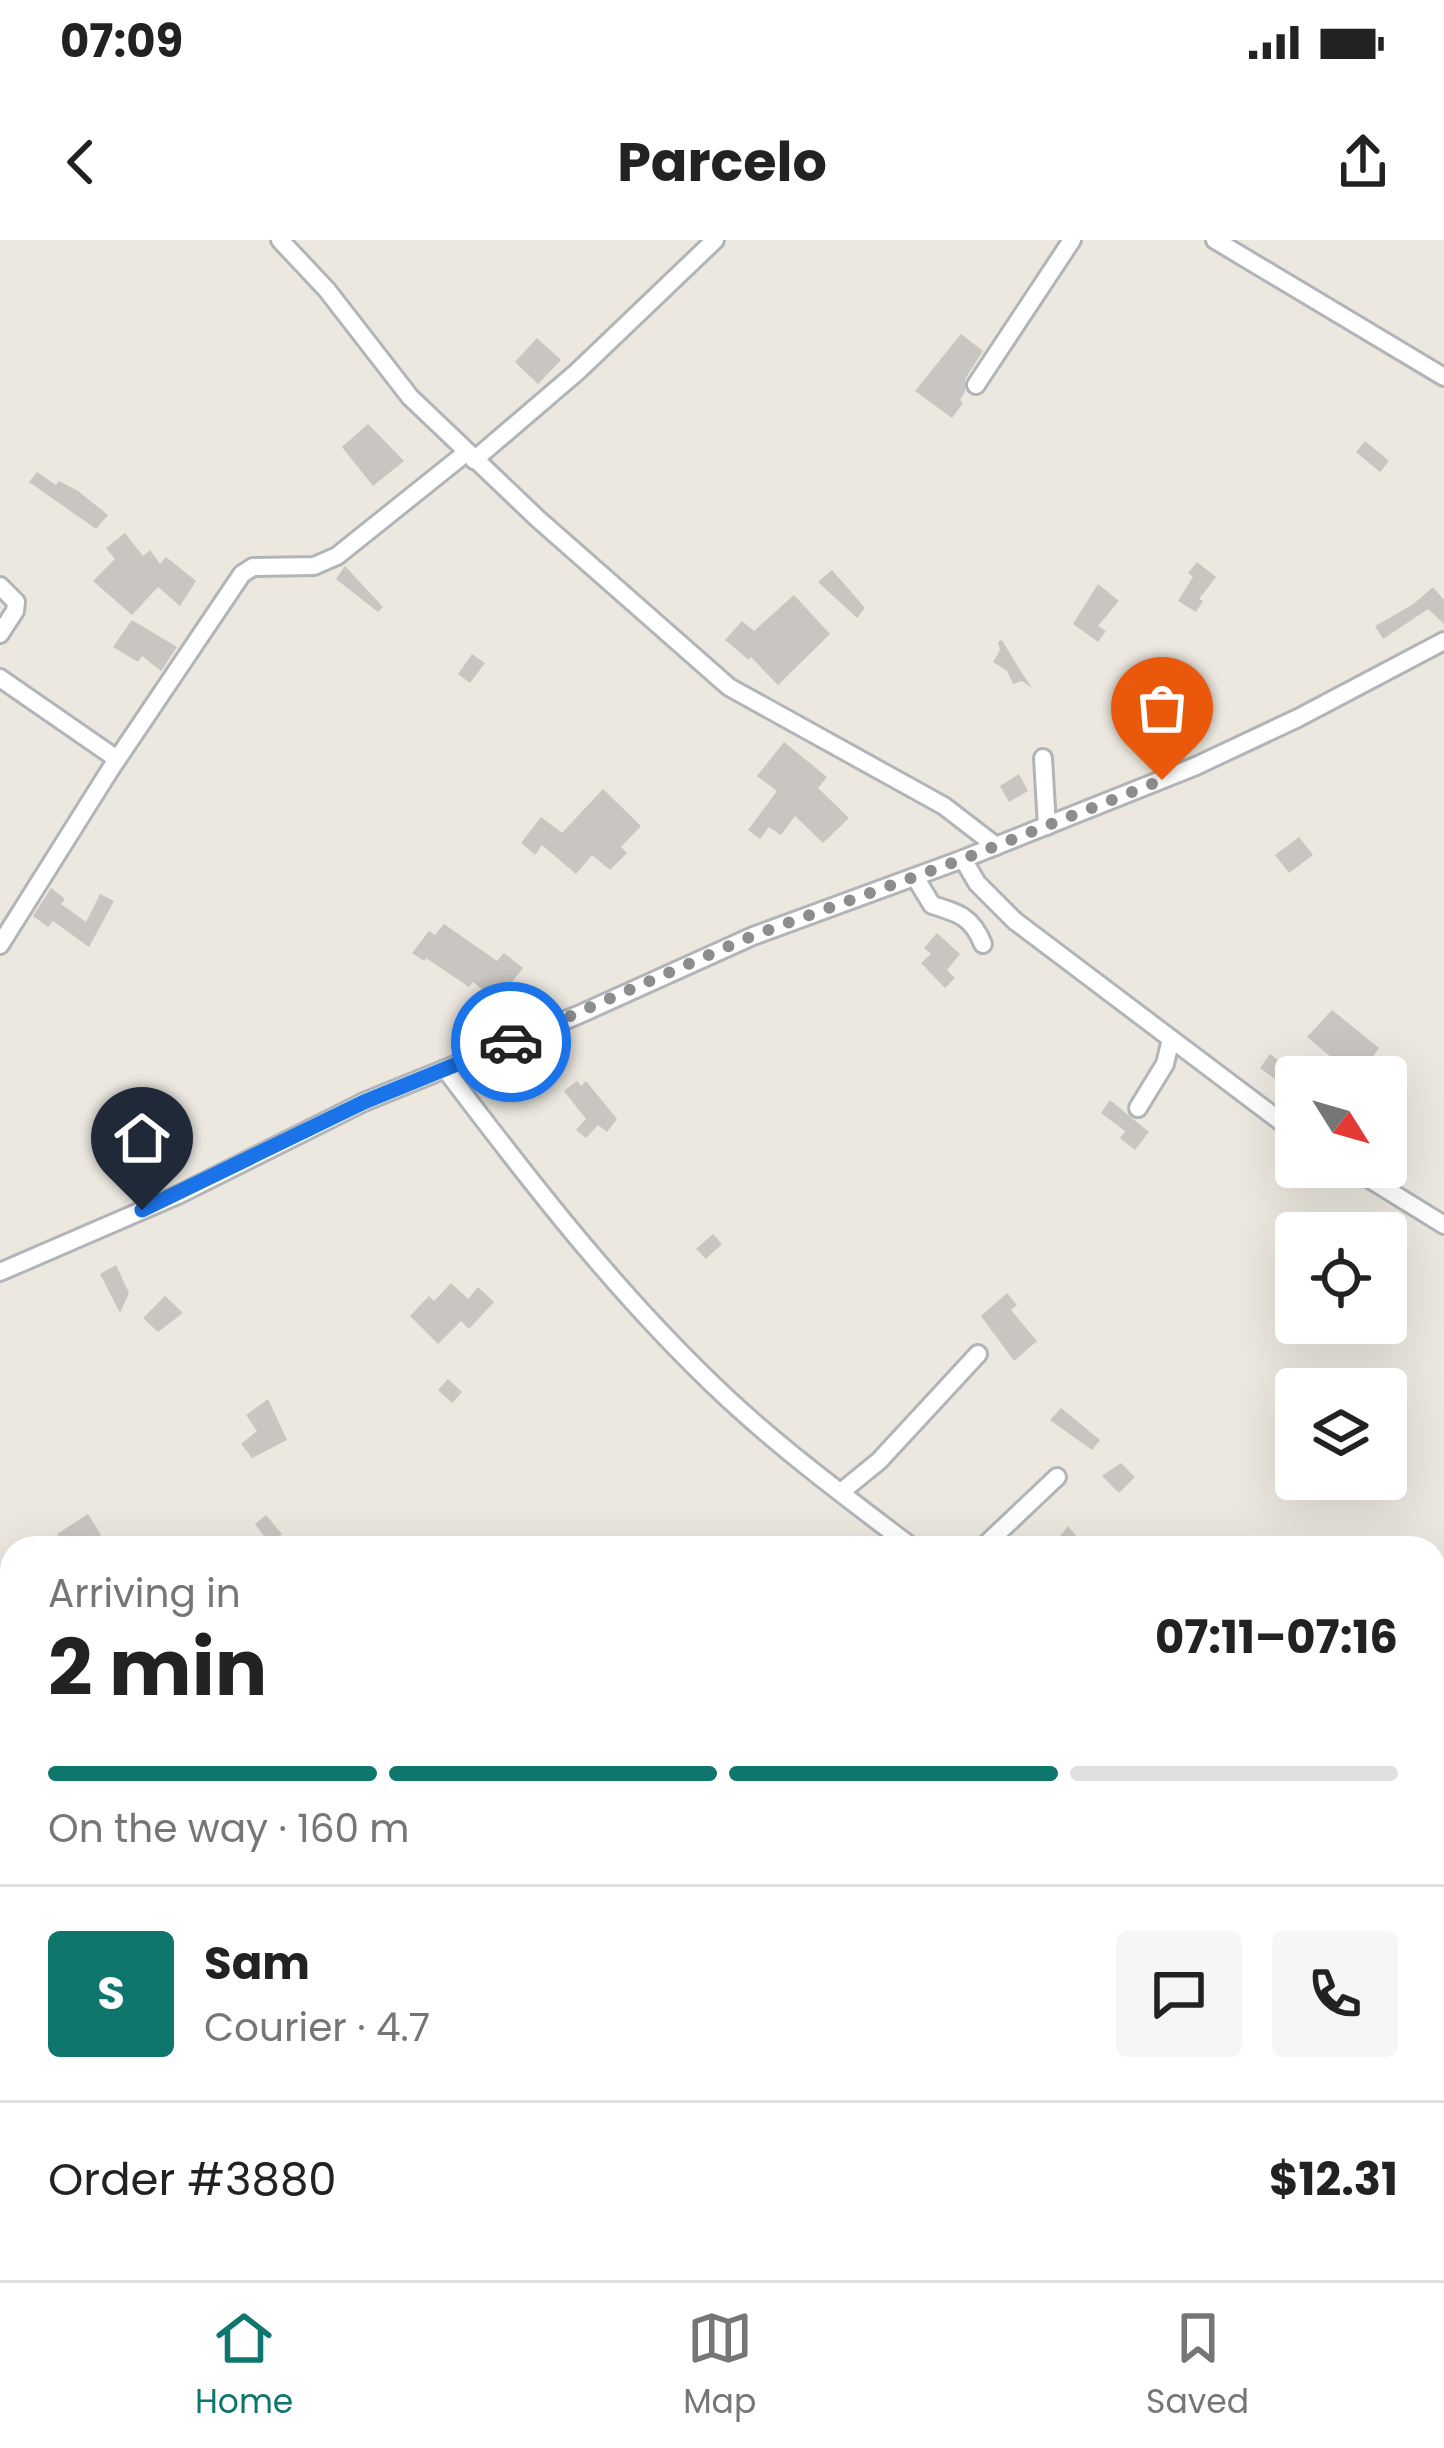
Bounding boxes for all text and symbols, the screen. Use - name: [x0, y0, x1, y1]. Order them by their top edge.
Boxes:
- text: 07:09: [60, 10, 183, 73]
- text: Parcelo: [617, 124, 827, 200]
- icon: back: [48, 129, 114, 195]
- icon: share: [1330, 129, 1396, 195]
- pin: [1111, 657, 1213, 780]
- icon: bag: [1129, 675, 1195, 741]
- courier: [451, 982, 571, 1102]
- icon: car: [478, 1009, 544, 1075]
- north arrow: [1275, 1056, 1407, 1188]
- map controls: [1275, 1056, 1407, 1500]
- pin: [91, 1087, 193, 1210]
- icon: home: [109, 1105, 175, 1171]
- button: locate: [1275, 1212, 1407, 1344]
- button: layers: [1275, 1368, 1407, 1500]
- text: Arriving in: [48, 1566, 241, 1621]
- text: 07:11–07:16: [1155, 1606, 1398, 1669]
- text: 2 min: [48, 1613, 267, 1722]
- text: On the way · 160 m: [48, 1801, 410, 1856]
- button: chat: [1116, 1931, 1242, 2057]
- button: phone: [1272, 1931, 1398, 2057]
- text: Sam: [204, 1932, 310, 1995]
- text: S: [97, 1962, 125, 2025]
- text: Courier · 4.7: [204, 2000, 430, 2055]
- text: Order #3880: [48, 2148, 337, 2211]
- text: $12.31: [1269, 2148, 1398, 2211]
- tab: Home: [195, 2305, 293, 2427]
- tab: Map: [683, 2305, 756, 2427]
- tab: Saved: [1146, 2305, 1249, 2427]

